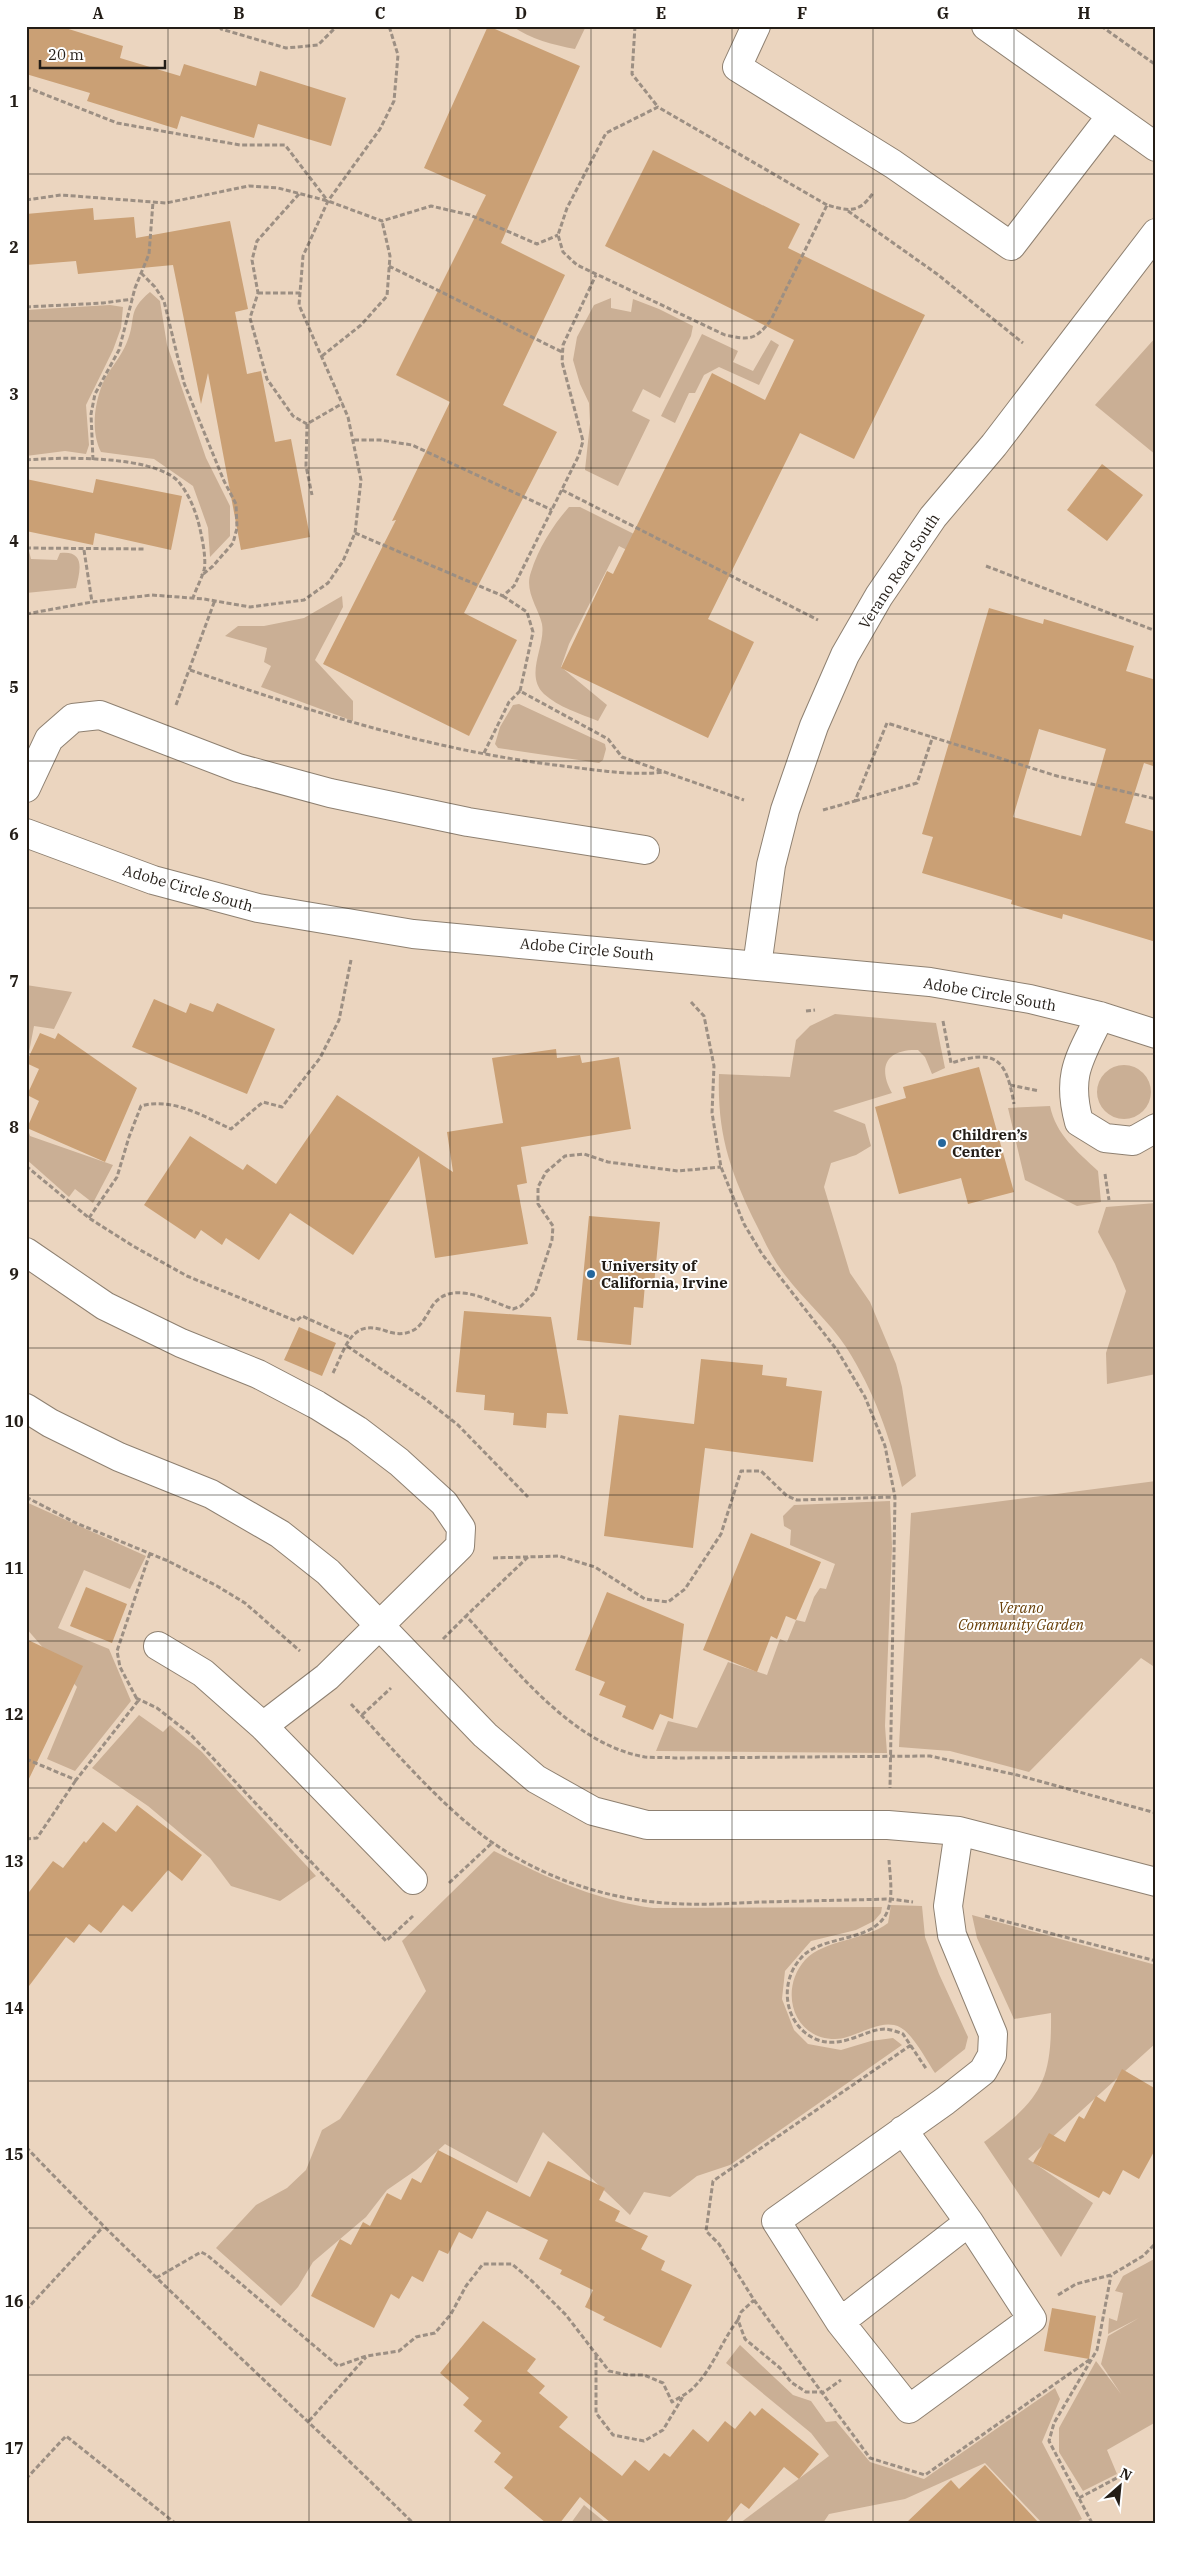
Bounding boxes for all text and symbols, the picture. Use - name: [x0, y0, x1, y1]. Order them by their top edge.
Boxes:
- text: A: [92, 3, 104, 23]
- text: B: [233, 3, 245, 23]
- text: C: [375, 3, 385, 23]
- text: D: [515, 3, 527, 23]
- text: E: [656, 3, 666, 23]
- text: F: [797, 3, 807, 23]
- text: G: [937, 3, 949, 23]
- text: H: [1078, 3, 1091, 23]
- scale bar: [40, 38, 165, 70]
- text: 20 m: [48, 45, 84, 64]
- text: 1: [9, 91, 19, 111]
- text: 2: [9, 237, 19, 257]
- text: 3: [9, 384, 19, 404]
- street label: Verano Road South: [855, 510, 943, 632]
- text: 4: [9, 531, 19, 551]
- text: 5: [9, 677, 19, 697]
- text: 6: [9, 824, 19, 844]
- street label: Adobe Circle South: [121, 860, 255, 916]
- street label: Adobe Circle South: [519, 934, 655, 964]
- text: 7: [9, 971, 19, 991]
- street label: Adobe Circle South: [922, 973, 1058, 1015]
- text: 8: [9, 1117, 19, 1137]
- place label: Children’s Center: [952, 1125, 1027, 1161]
- marker: Children’s Center: [936, 1137, 948, 1149]
- place label: University of California, Irvine: [601, 1256, 728, 1292]
- text: 9: [9, 1264, 19, 1284]
- marker: University of California, Irvine: [585, 1268, 597, 1280]
- text: 10: [4, 1411, 24, 1431]
- text: 11: [4, 1558, 24, 1578]
- park label: Verano Community Garden: [958, 1598, 1085, 1634]
- text: 12: [4, 1704, 24, 1724]
- text: 13: [4, 1851, 24, 1871]
- text: 14: [4, 1998, 24, 2018]
- text: 15: [4, 2144, 24, 2164]
- text: 16: [4, 2291, 24, 2311]
- text: 17: [4, 2438, 24, 2458]
- north arrow: [1094, 2462, 1144, 2512]
- text: N: [1117, 2464, 1135, 2485]

